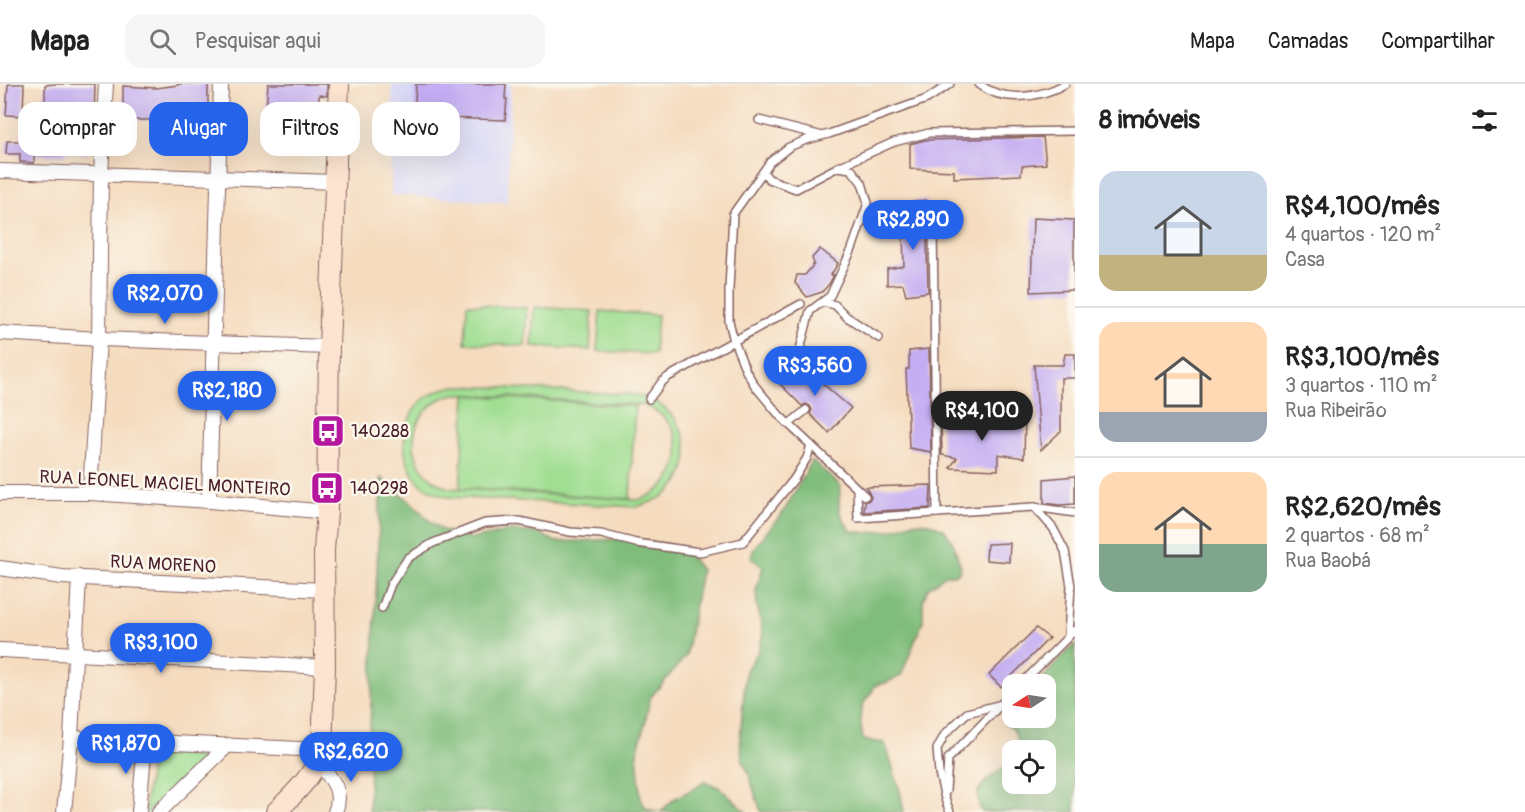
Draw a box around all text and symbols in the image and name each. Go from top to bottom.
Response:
search box [125,14,545,68]
text: Mapa [30,24,89,59]
icon: search [146,25,179,58]
text: Pesquisar aqui [194,27,321,55]
text: Mapa [1190,28,1235,55]
text: Camadas [1268,28,1348,55]
text: Compartilhar [1381,28,1495,55]
chip: Comprar [18,102,137,156]
chip: Alugar [149,102,248,156]
chip: Filtros [260,102,360,156]
chip: Novo [372,102,460,156]
text: 8 imóveis [1099,104,1200,136]
icon: filters [1468,104,1501,137]
text: R$4,100/mês [1285,190,1439,222]
icon: home [1147,195,1219,267]
pin: R$2,890 [858,200,968,251]
text: R$2,890 [877,207,949,232]
text: 4 quartos · 120 m² [1285,222,1441,247]
text: Casa [1285,247,1325,272]
pin: R$2,070 [110,274,220,325]
text: R$2,070 [127,281,203,306]
text: R$3,100/mês [1285,341,1439,373]
pin: R$3,560 [760,346,870,397]
icon: home [1147,346,1219,418]
text: R$3,560 [778,353,852,378]
pin: R$2,180 [172,371,282,422]
text: 3 quartos · 110 m² [1285,373,1437,398]
text: R$2,180 [192,378,262,403]
pin: R$4,100 [927,391,1037,442]
text: R$4,100 [945,398,1019,423]
text: Rua Ribeirão [1285,398,1387,423]
bus stop icon: 140288 [310,413,346,449]
place label: 140288 [351,420,409,443]
street label: RUA LEONEL MACIEL MONTEIRO [39,465,291,502]
bus stop icon: 140298 [309,470,345,506]
place label: 140298 [350,477,408,500]
text: R$2,620/mês [1285,491,1441,523]
icon: home [1147,496,1219,568]
text: 2 quartos · 68 m² [1285,523,1430,548]
text: Rua Baobá [1285,548,1371,573]
street label: RUA MORENO [109,550,217,579]
pin: R$3,100 [106,623,216,674]
text: R$3,100 [124,630,198,655]
north arrow [1002,674,1056,728]
map controls [1002,674,1056,794]
pin: R$1,870 [71,724,181,775]
text: R$1,870 [91,731,161,756]
pin: R$2,620 [296,732,406,783]
text: R$2,620 [313,739,389,764]
button: locate [1002,740,1056,794]

